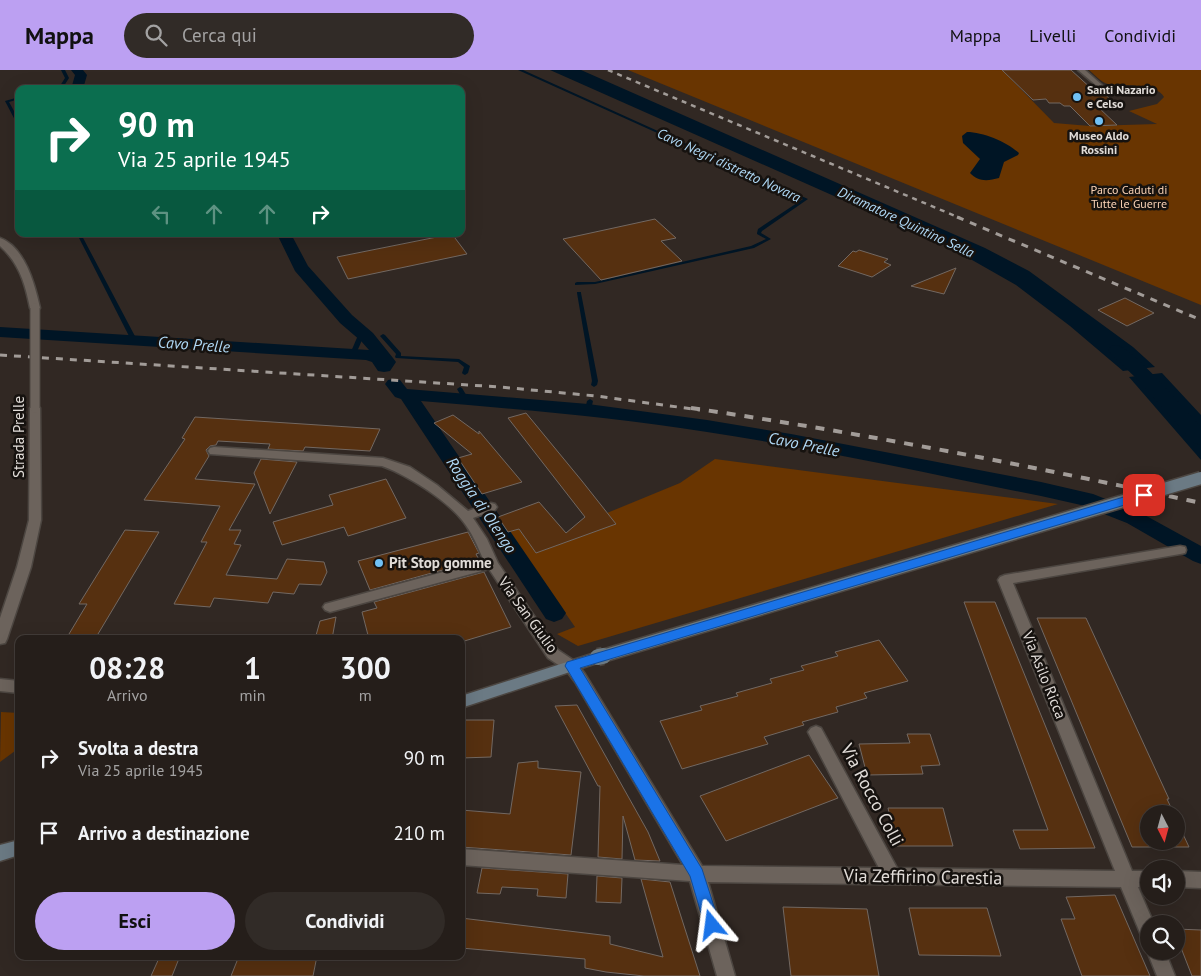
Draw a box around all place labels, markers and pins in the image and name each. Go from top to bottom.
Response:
place label: Santi Nazario e Celso [1087,82,1156,111]
marker: Santi Nazario e Celso [1071,91,1083,103]
marker: Museo Aldo Rossini [1093,115,1105,127]
place label: Museo Aldo Rossini [1069,128,1129,157]
pin [1123,474,1165,516]
place label: Pit Stop gomme [389,553,492,572]
marker: Pit Stop gomme [373,557,385,569]

